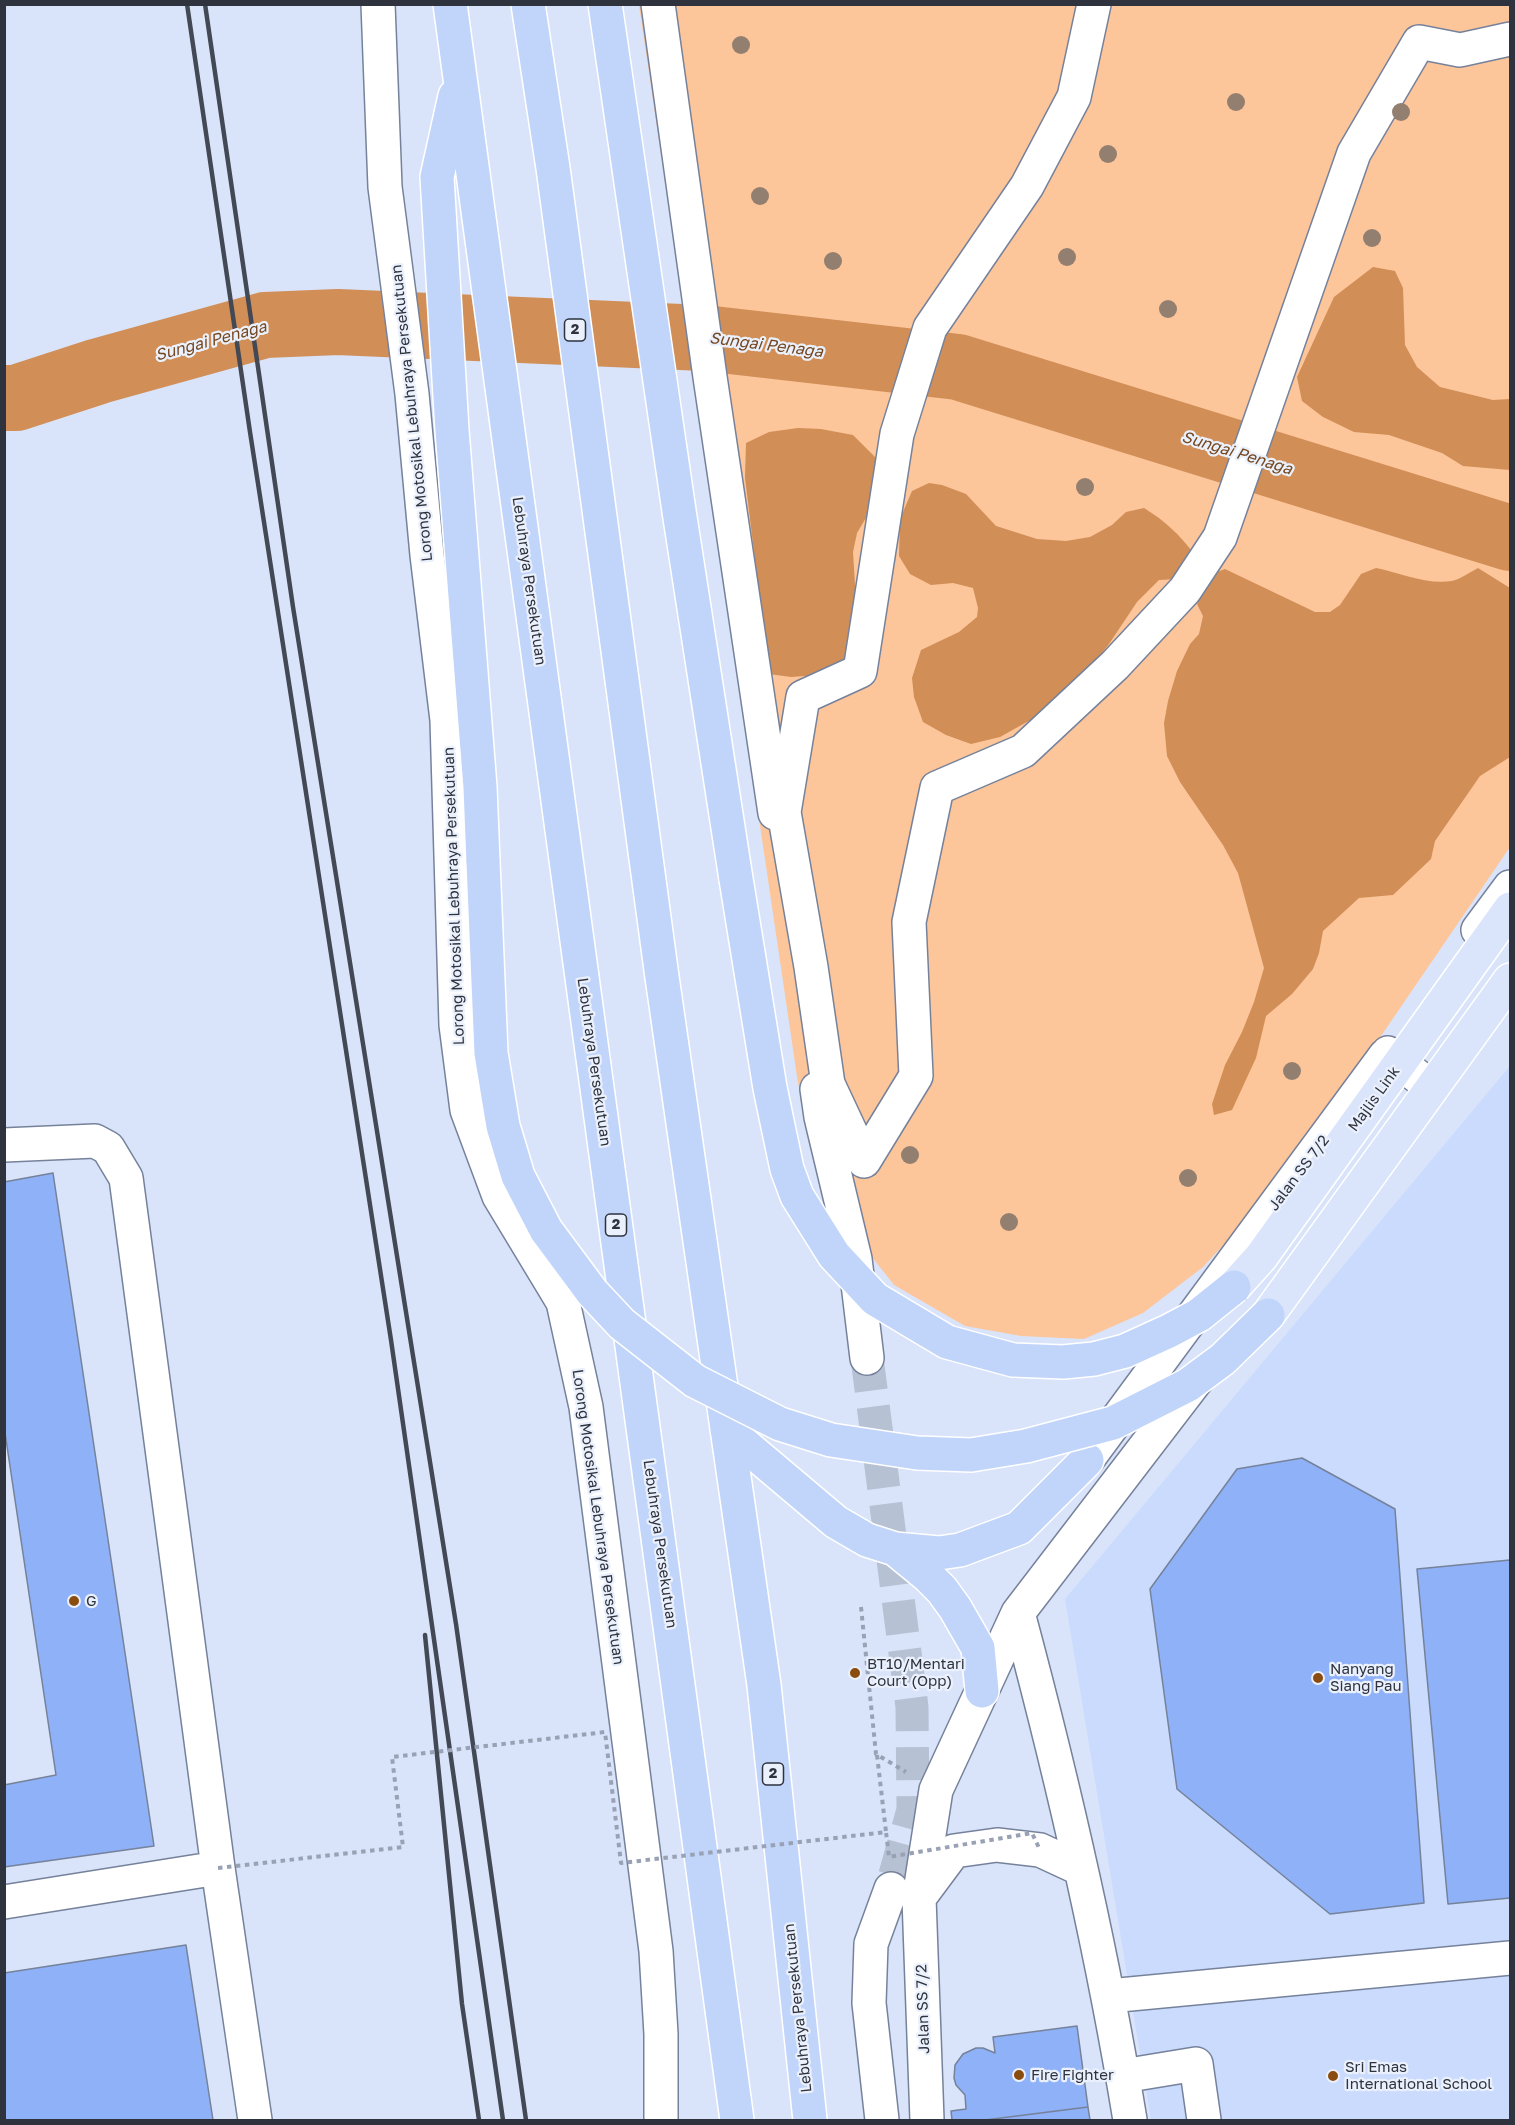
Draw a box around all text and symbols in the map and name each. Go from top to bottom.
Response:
street label: Lorong Motosikal Lebuhraya Persekutuan [387,264,437,562]
water label: Sungai Penaga [153,317,269,365]
road number: 2 [564,319,586,341]
water label: Sungai Penaga [708,329,824,361]
water label: Sungai Penaga [1180,427,1294,479]
street label: Lebuhraya Persekutuan [508,496,550,666]
street label: Lorong Motosikal Lebuhraya Persekutuan [440,747,468,1045]
street label: Lebuhraya Persekutuan [573,977,615,1147]
street label: Majlis Link [1344,1063,1404,1135]
street label: Jalan SS 7/2 [1265,1132,1333,1214]
road number: 2 [606,1214,626,1236]
street label: Lorong Motosikal Lebuhraya Persekutuan [568,1368,628,1666]
street label: Lebuhraya Persekutuan [639,1459,681,1629]
place label: G [86,1592,97,1610]
marker: G [67,1594,81,1608]
place label: BT10/Mentari Court (Opp) [867,1655,965,1690]
place label: Nanyang Siang Pau [1330,1660,1402,1695]
marker: BT10/Mentari Court (Opp) [848,1666,862,1680]
marker: Nanyang Siang Pau [1311,1671,1325,1685]
road number: 2 [762,1763,784,1785]
street label: Lebuhraya Persekutuan [780,1923,816,2093]
street label: Jalan SS 7/2 [912,1964,934,2054]
place label: Sri Emas International School [1345,2058,1492,2093]
place label: Fire Fighter [1031,2066,1114,2084]
marker: Fire Fighter [1012,2068,1026,2082]
marker: Sri Emas International School [1326,2069,1340,2083]

